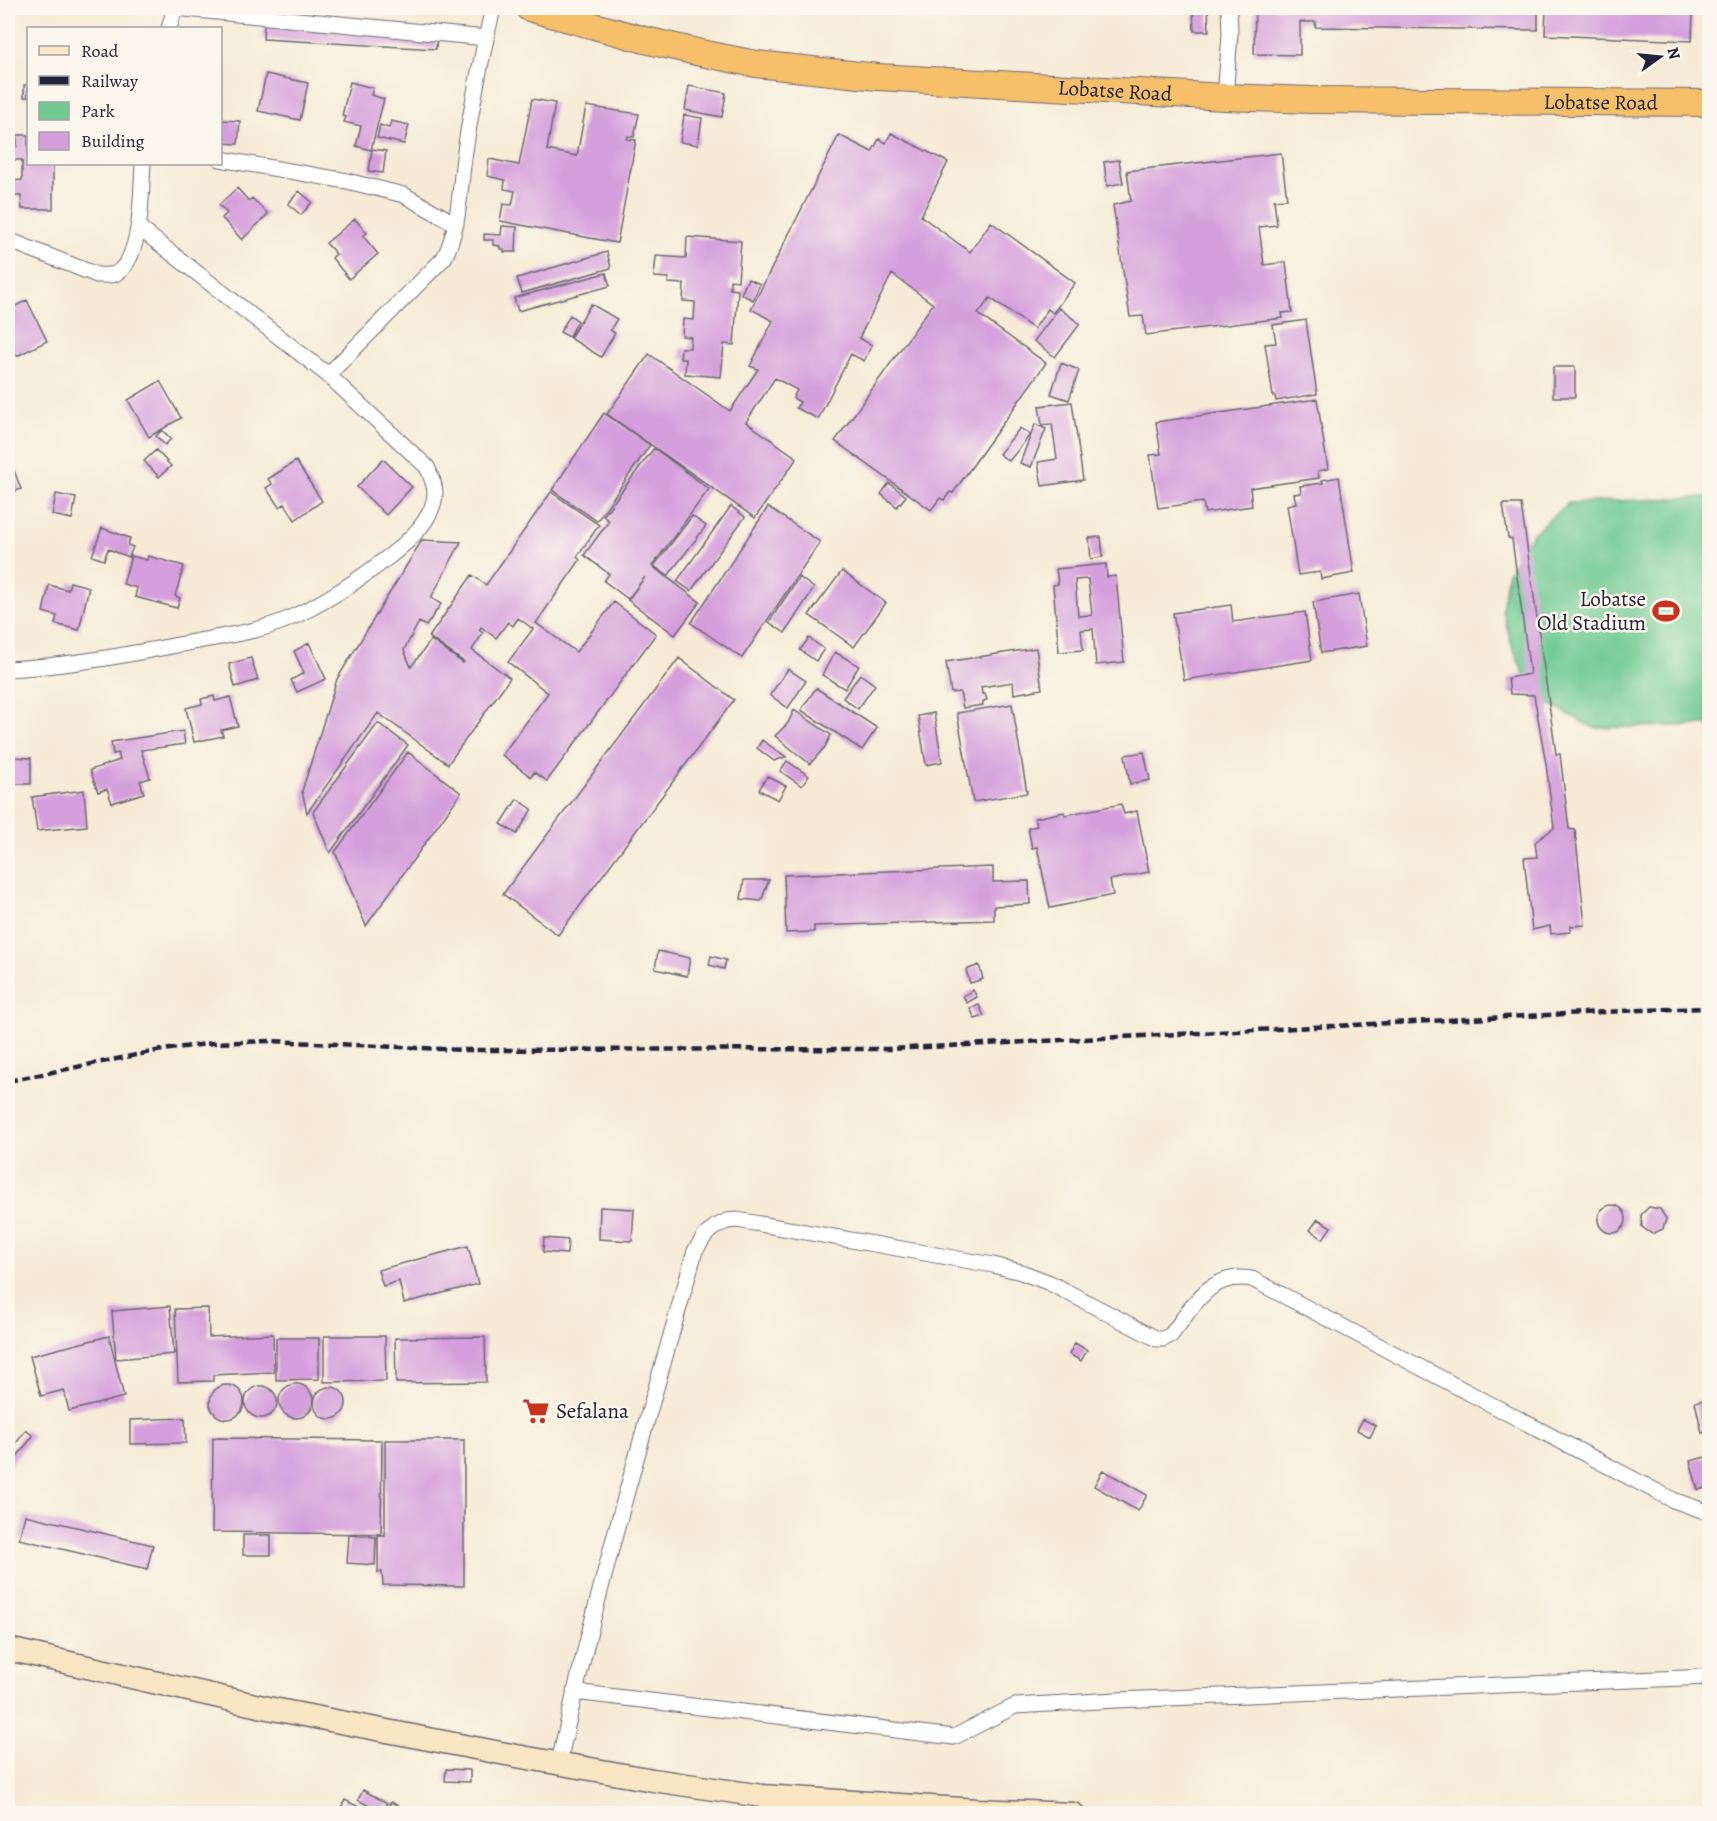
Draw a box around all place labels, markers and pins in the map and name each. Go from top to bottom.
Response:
place label: Lobatse Old Stadium [1537,585,1646,637]
sports icon: Lobatse Old Stadium [1651,596,1681,626]
supermarket icon: Sefalana [521,1396,551,1426]
place label: Sefalana [556,1397,629,1425]

